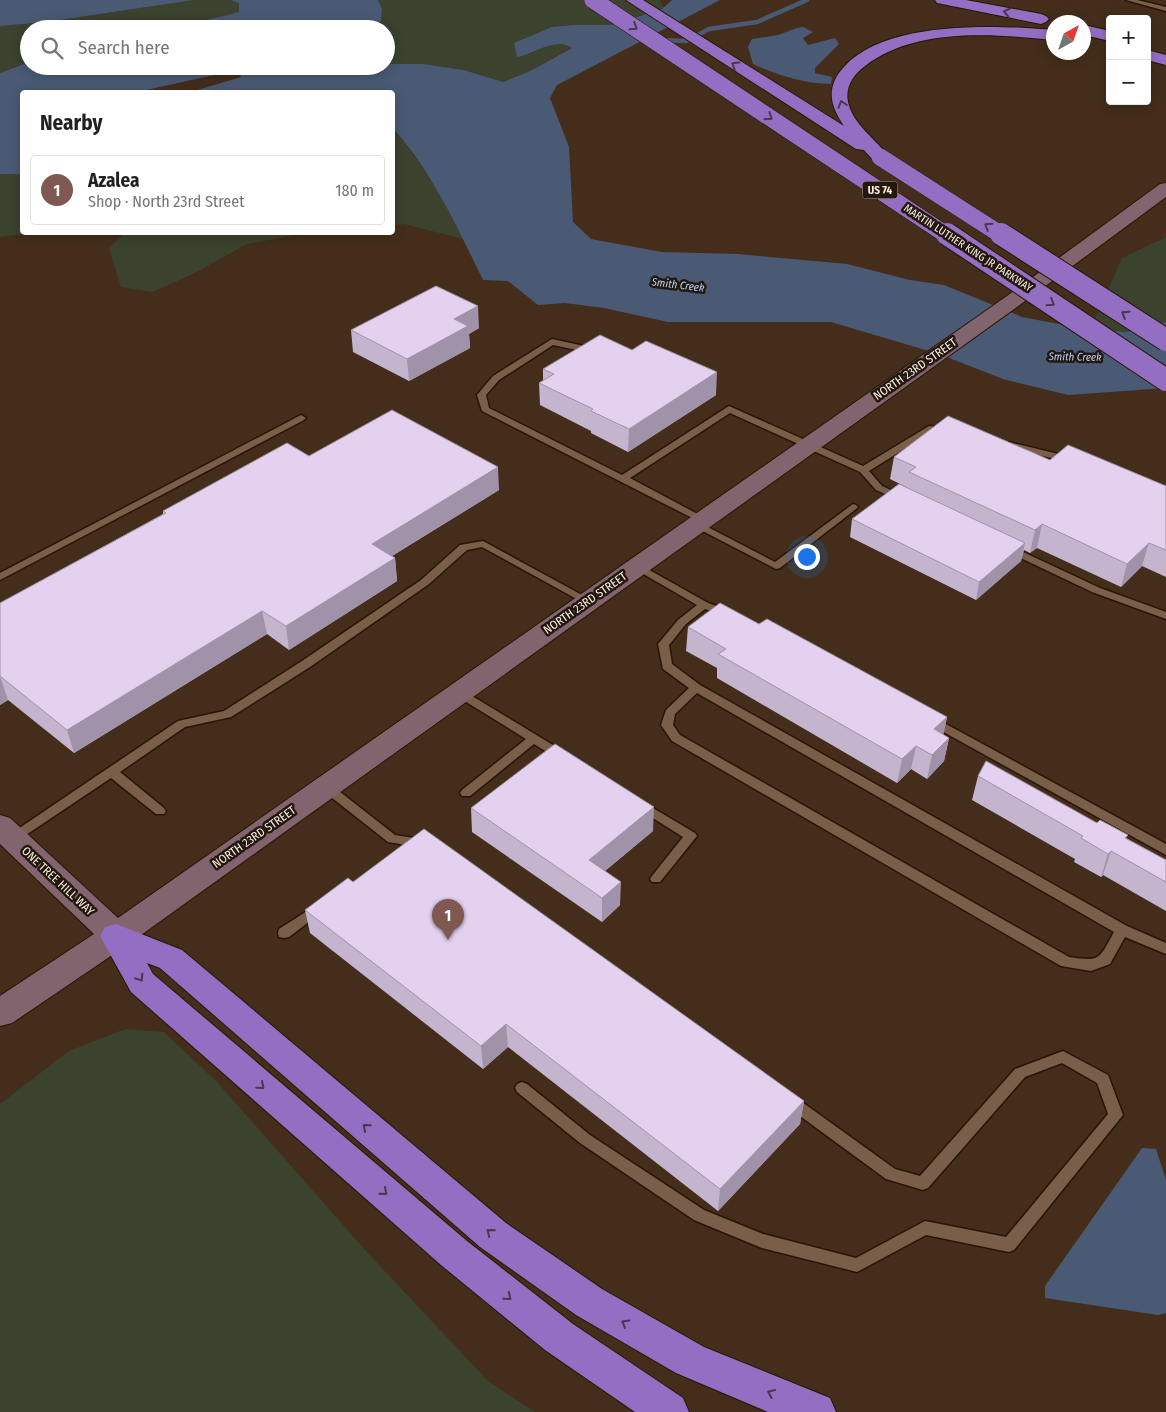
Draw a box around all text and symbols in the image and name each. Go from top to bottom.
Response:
one-way arrow [1002,7,1011,18]
north arrow [1046,15,1091,60]
map controls [1106,15,1151,105]
button: + [1106,15,1151,60]
search box [20,20,395,75]
one-way arrow [629,20,638,30]
icon: search [38,34,66,62]
text: Search here [78,36,170,59]
button: − [1106,60,1151,105]
one-way arrow [732,62,741,71]
one-way arrow [837,100,847,109]
text: Nearby [40,110,102,136]
one-way arrow [764,111,773,120]
text: Azalea [88,169,139,192]
text: 1 [54,181,60,200]
text: 180 m [335,181,374,200]
road number: US 74 [862,182,898,198]
text: Shop · North 23rd Street [88,192,244,211]
street label: MARTIN LUTHER KING JR PARKWAY [901,202,1035,295]
one-way arrow [985,223,994,232]
water label: Smith Creek [650,275,706,295]
one-way arrow [1046,296,1055,306]
one-way arrow [1121,310,1130,320]
street label: NORTH 23RD STREET [871,335,960,403]
water label: Smith Creek [1047,350,1102,364]
your location [794,544,820,570]
street label: NORTH 23RD STREET [541,569,630,637]
street label: NORTH 23RD STREET [210,803,299,871]
street label: ONE TREE HILL WAY [19,844,97,918]
pin: 1 [432,899,464,940]
one-way arrow [134,972,143,981]
one-way arrow [255,1080,264,1088]
one-way arrow [363,1123,372,1132]
one-way arrow [378,1187,387,1196]
one-way arrow [487,1230,496,1238]
one-way arrow [502,1291,511,1299]
one-way arrow [621,1319,630,1329]
one-way arrow [767,1389,776,1400]

